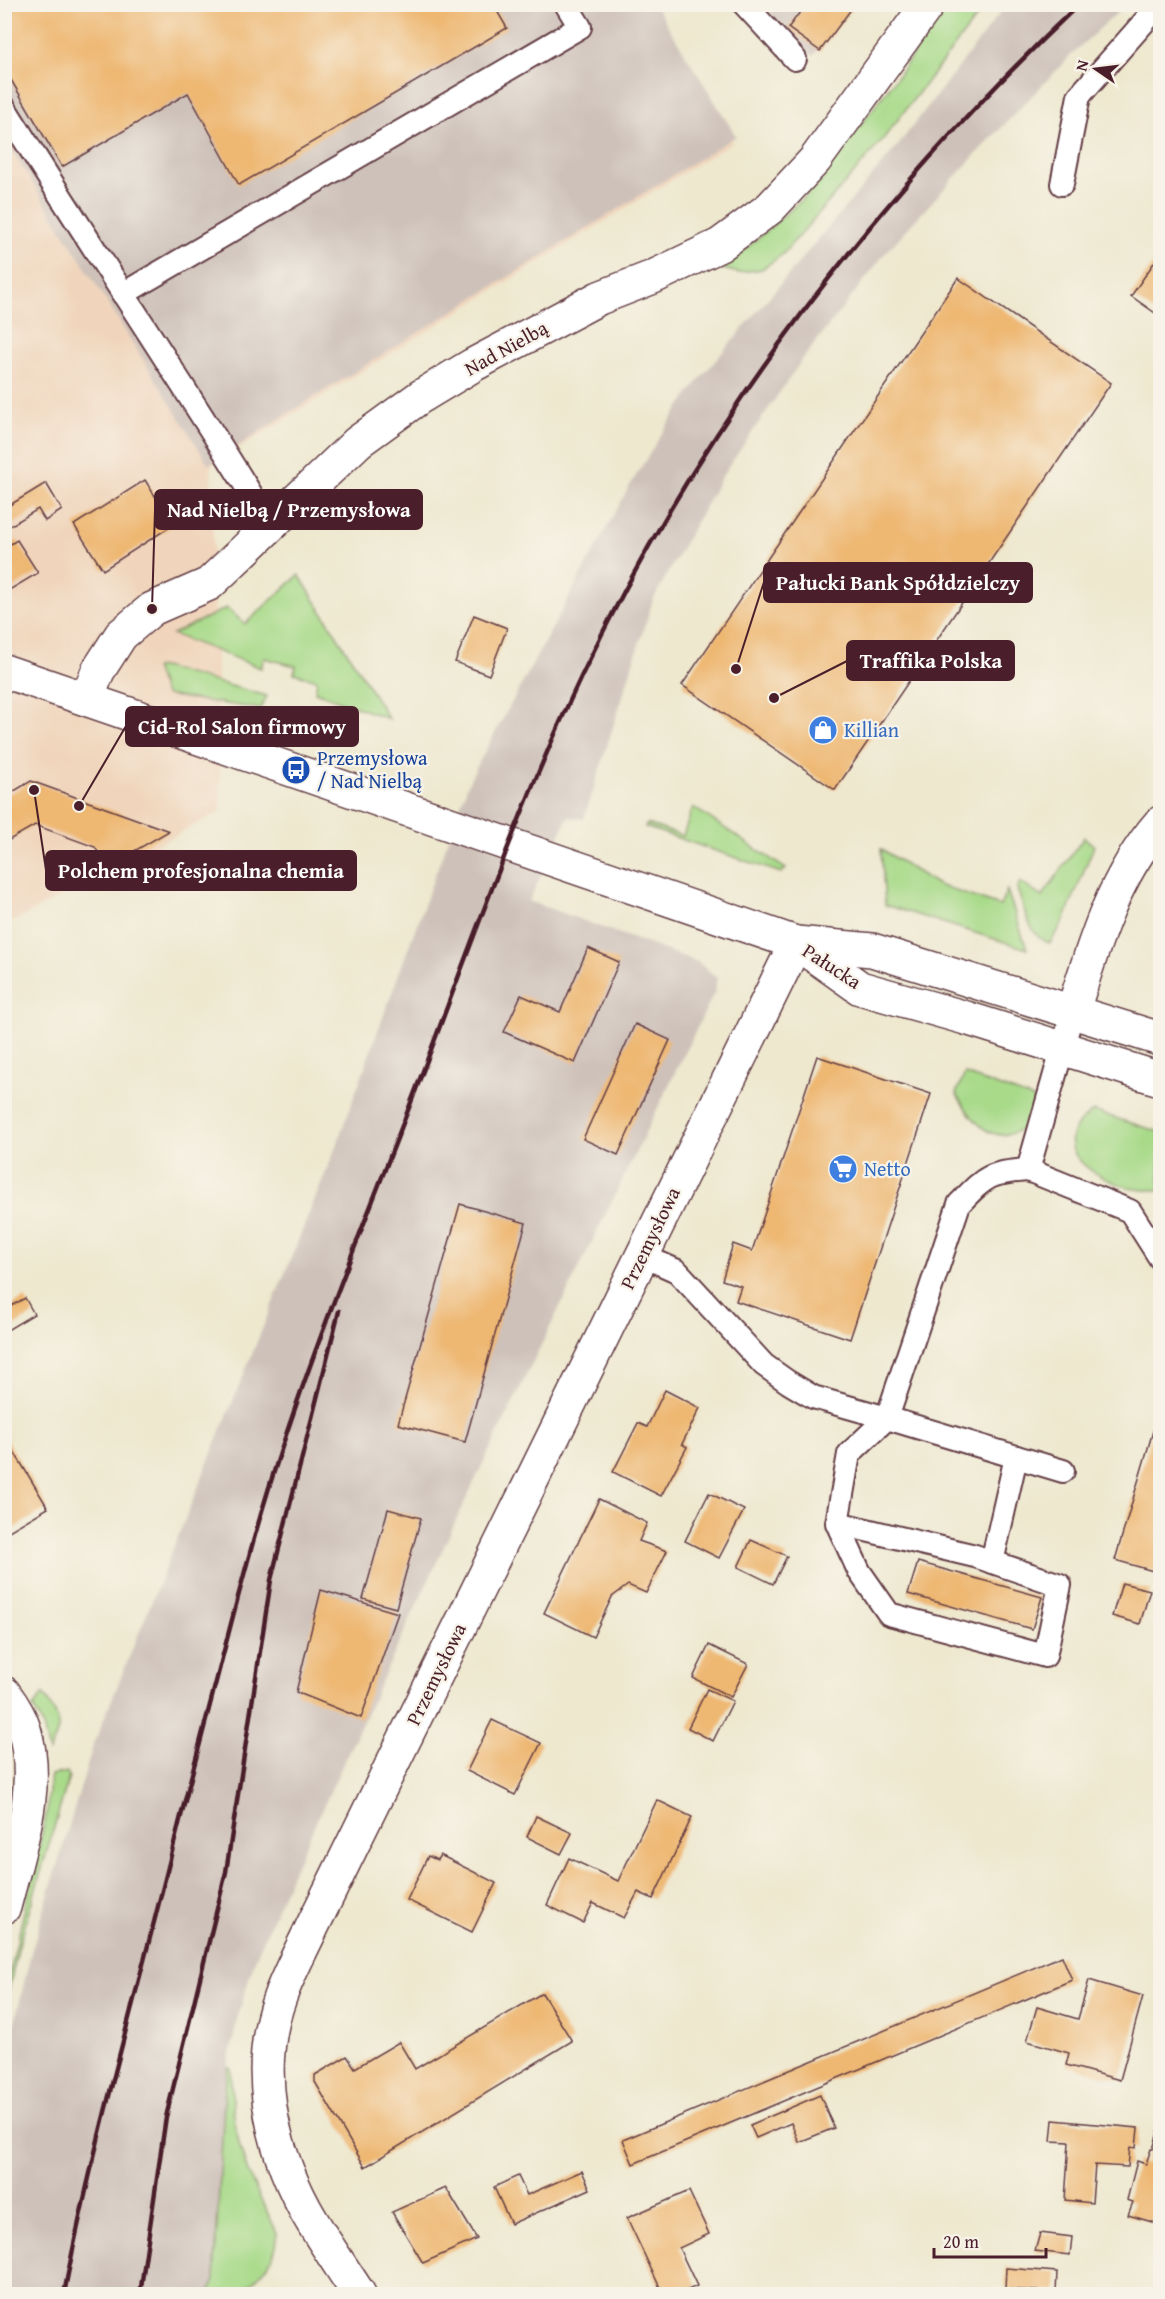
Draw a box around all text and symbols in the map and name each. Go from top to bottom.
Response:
north arrow [1066,39,1126,99]
text: N [1069,57,1094,73]
street label: Nad Nielbą [459,313,553,382]
callout: Nad Nielbą / Przemysłowa [155,490,422,529]
text: Nad Nielbą / Przemysłowa [167,494,411,525]
callout: Pałucki Bank Spółdzielczy [764,563,1032,602]
text: Pałucki Bank Spółdzielczy [776,567,1020,598]
callout: Traffika Polska [847,641,1014,680]
text: Traffika Polska [860,645,1003,676]
callout: Cid-Rol Salon firmowy [126,707,358,746]
text: Cid-Rol Salon firmowy [138,711,346,742]
shop icon: Killian [807,714,839,746]
place label: Killian [844,715,899,744]
place label: Przemysłowa / Nad Nielbą [317,743,428,795]
bus stop icon: Przemysłowa / Nad Nielbą [280,754,312,786]
callout: Polchem profesjonalna chemia [46,851,356,890]
text: Polchem profesjonalna chemia [58,855,344,886]
street label: Pałucka [797,936,868,996]
supermarket icon: Netto [827,1153,859,1185]
place label: Netto [864,1154,911,1183]
street label: Przemysłowa [612,1181,687,1294]
street label: Przemysłowa [398,1617,473,1730]
scale bar [934,2221,1046,2259]
text: 20 m [943,2228,979,2255]

